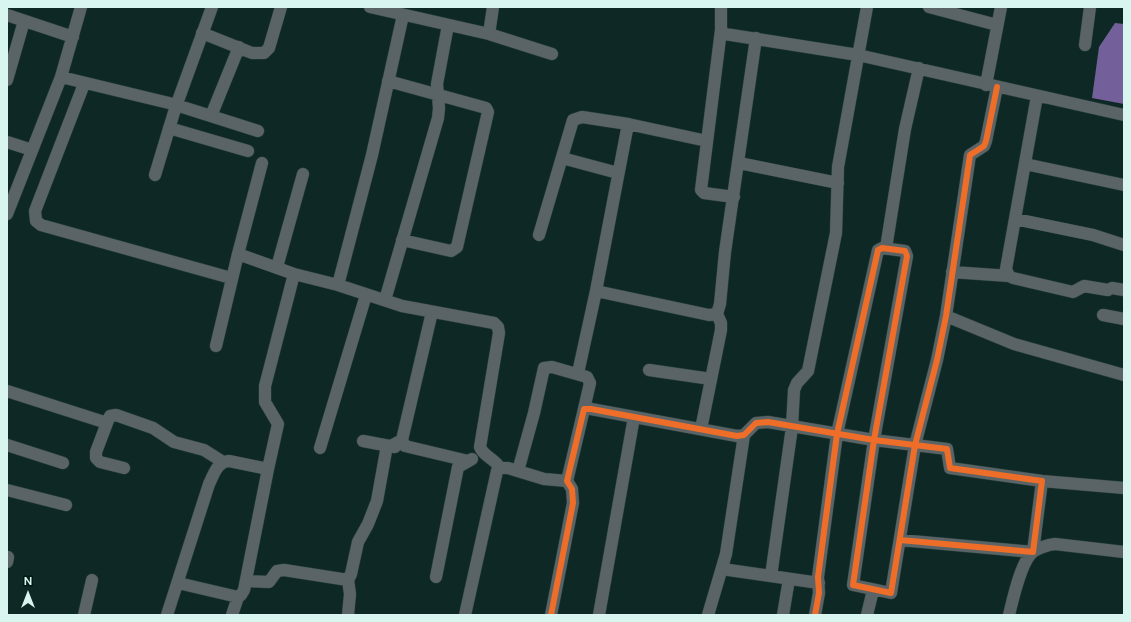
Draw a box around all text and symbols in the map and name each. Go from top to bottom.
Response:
north arrow [8,574,48,614]
text: N [24,575,32,588]

